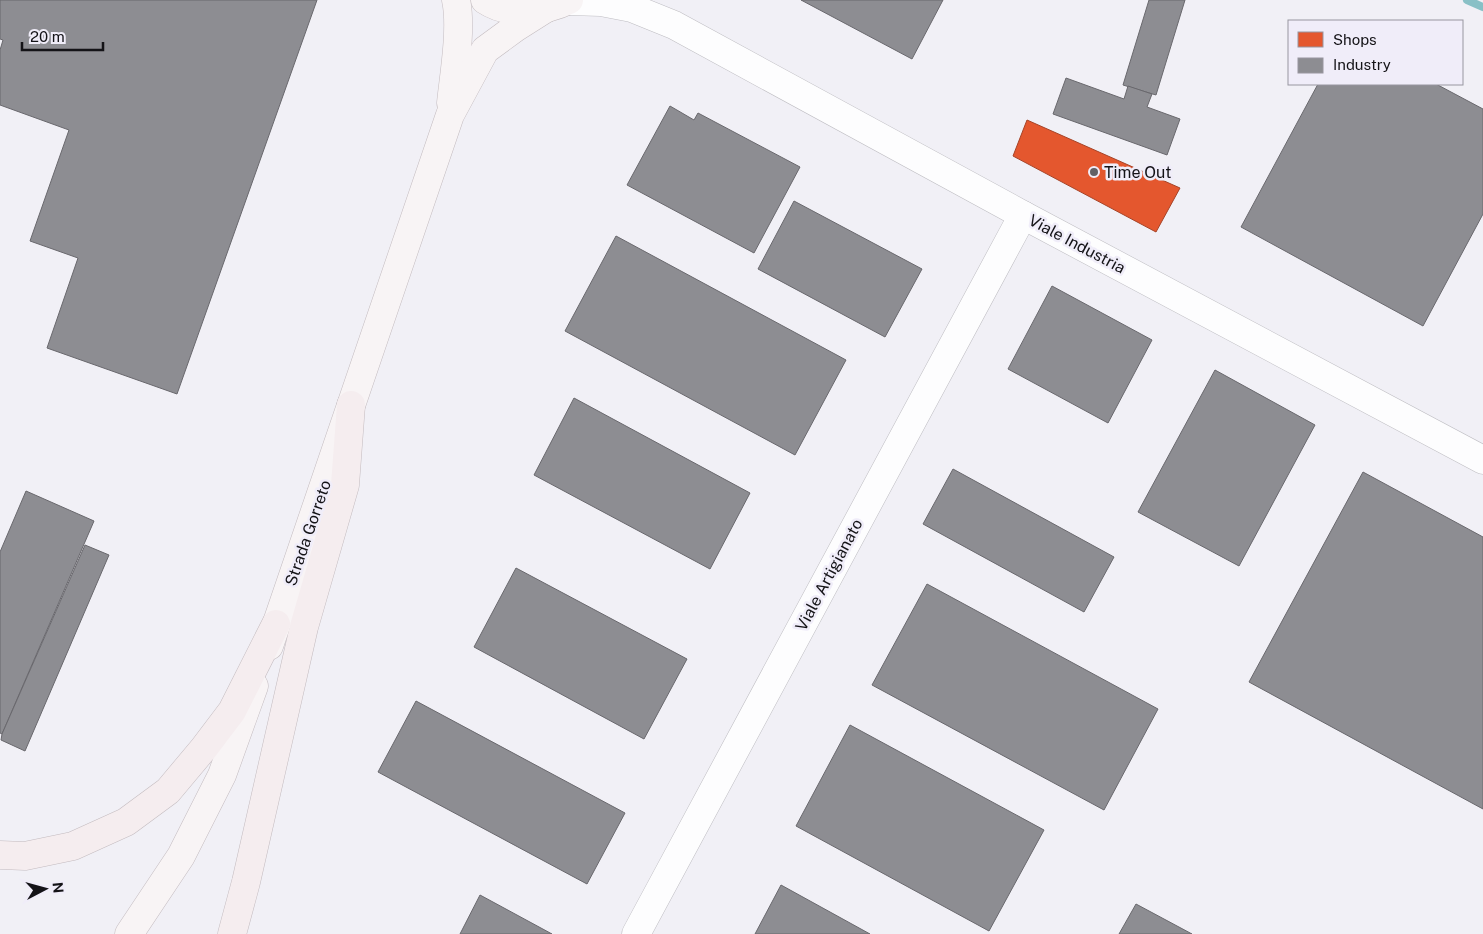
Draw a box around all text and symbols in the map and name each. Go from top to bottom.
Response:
scale bar [22,20,104,52]
legend [1288,20,1463,85]
text: 20 m [30,28,65,45]
text: Shops [1333,31,1377,48]
text: Industry [1333,56,1391,73]
place label: Time Out [1104,163,1172,182]
marker: Time Out [1088,166,1100,178]
street label: Viale Industria [1025,211,1129,277]
street label: Strada Gorreto [281,478,335,588]
street label: Viale Artigianato [792,516,866,634]
north arrow [20,864,70,914]
text: N [49,881,66,894]

